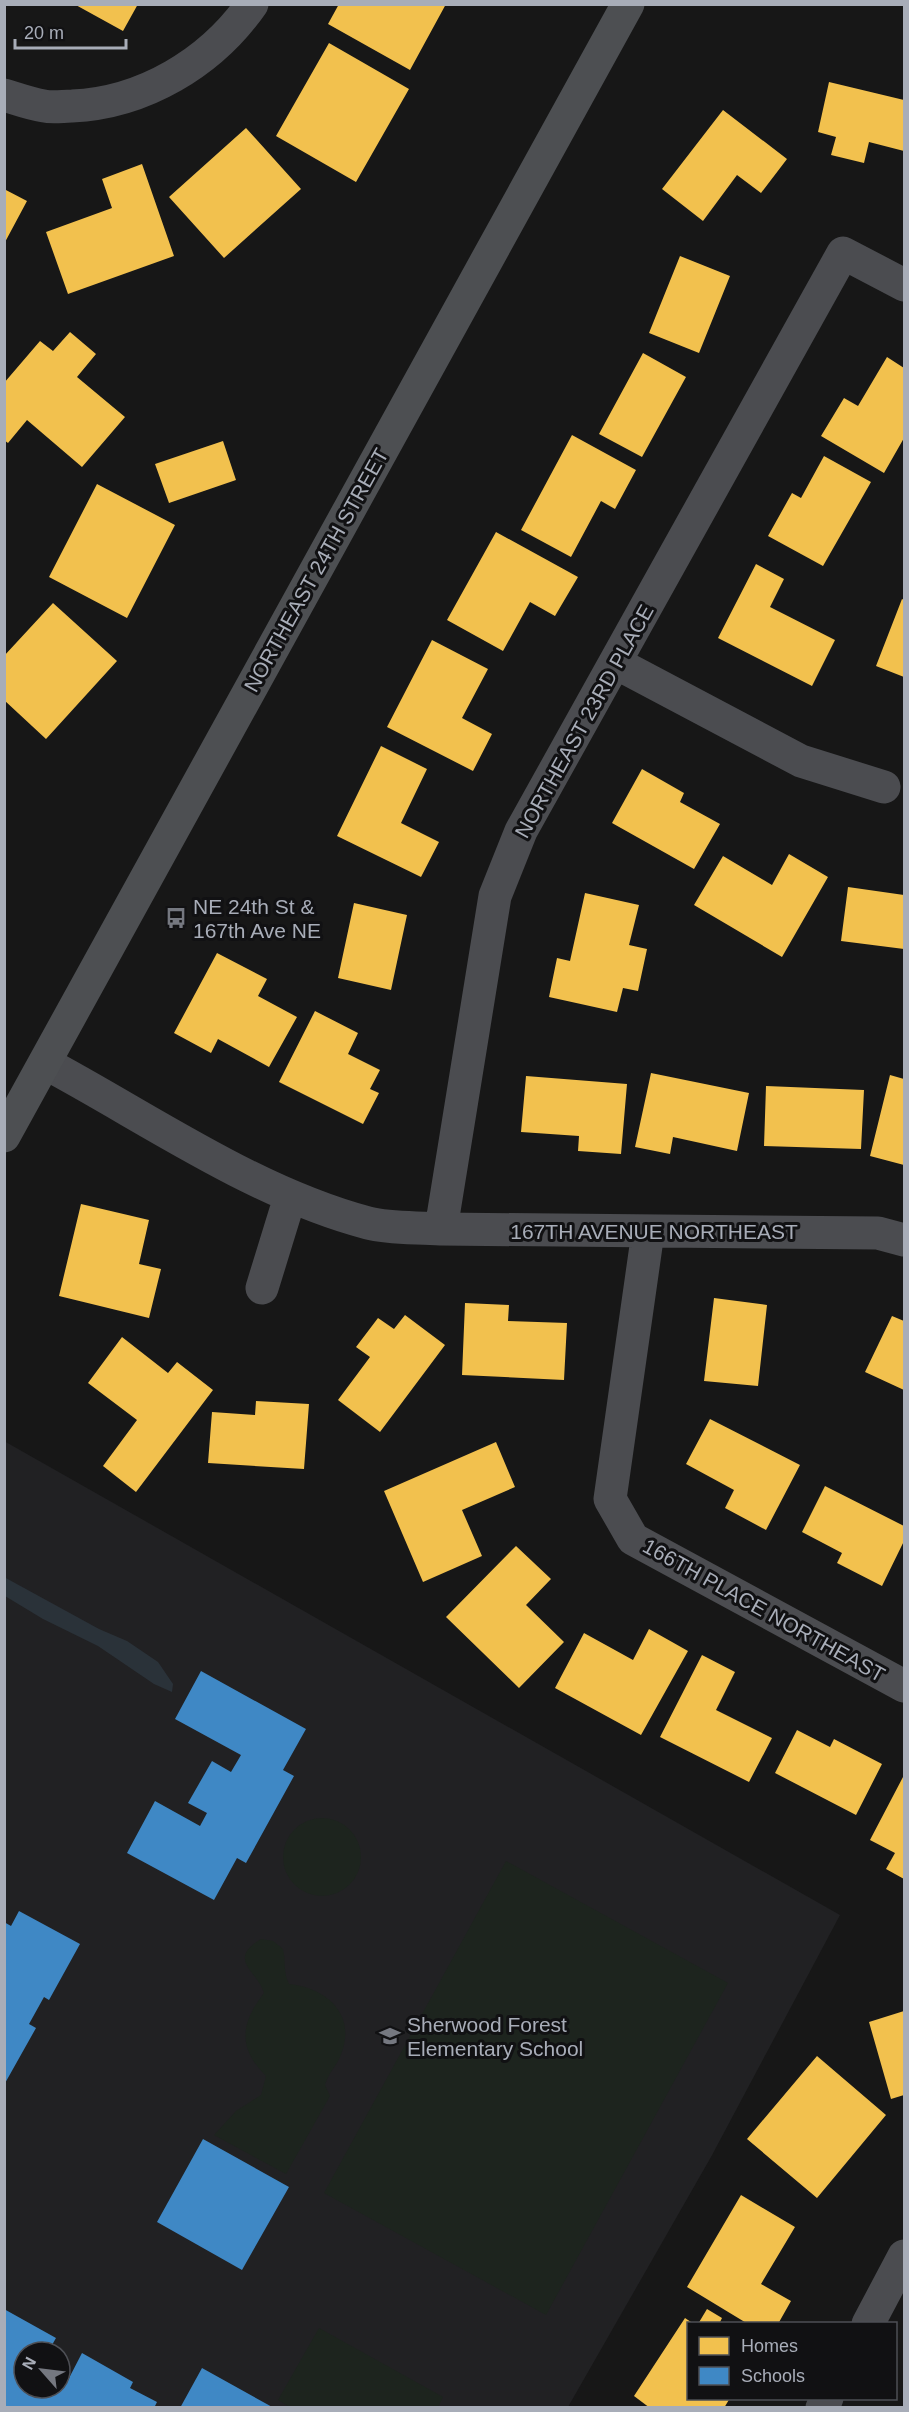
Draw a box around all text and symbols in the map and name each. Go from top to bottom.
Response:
scale bar [15,12,126,50]
text: 20 m [24,23,64,43]
street label: NORTHEAST 24TH STREET [239,444,393,696]
street label: NORTHEAST 23RD PLACE [510,600,658,842]
place label: NE 24th St & 167th Ave NE [193,895,321,942]
bus stop icon: NE 24th St & 167th Ave NE [164,906,188,930]
street label: 167TH AVENUE NORTHEAST [510,1220,798,1243]
street label: 166TH PLACE NORTHEAST [639,1534,889,1686]
place label: Sherwood Forest Elementary School [407,2013,583,2060]
school or university icon: Sherwood Forest Elementary School [378,2024,402,2048]
legend [687,2322,897,2400]
text: Homes [741,2336,798,2356]
north arrow [12,2340,72,2400]
text: N [19,2354,39,2372]
text: Schools [741,2366,805,2386]

